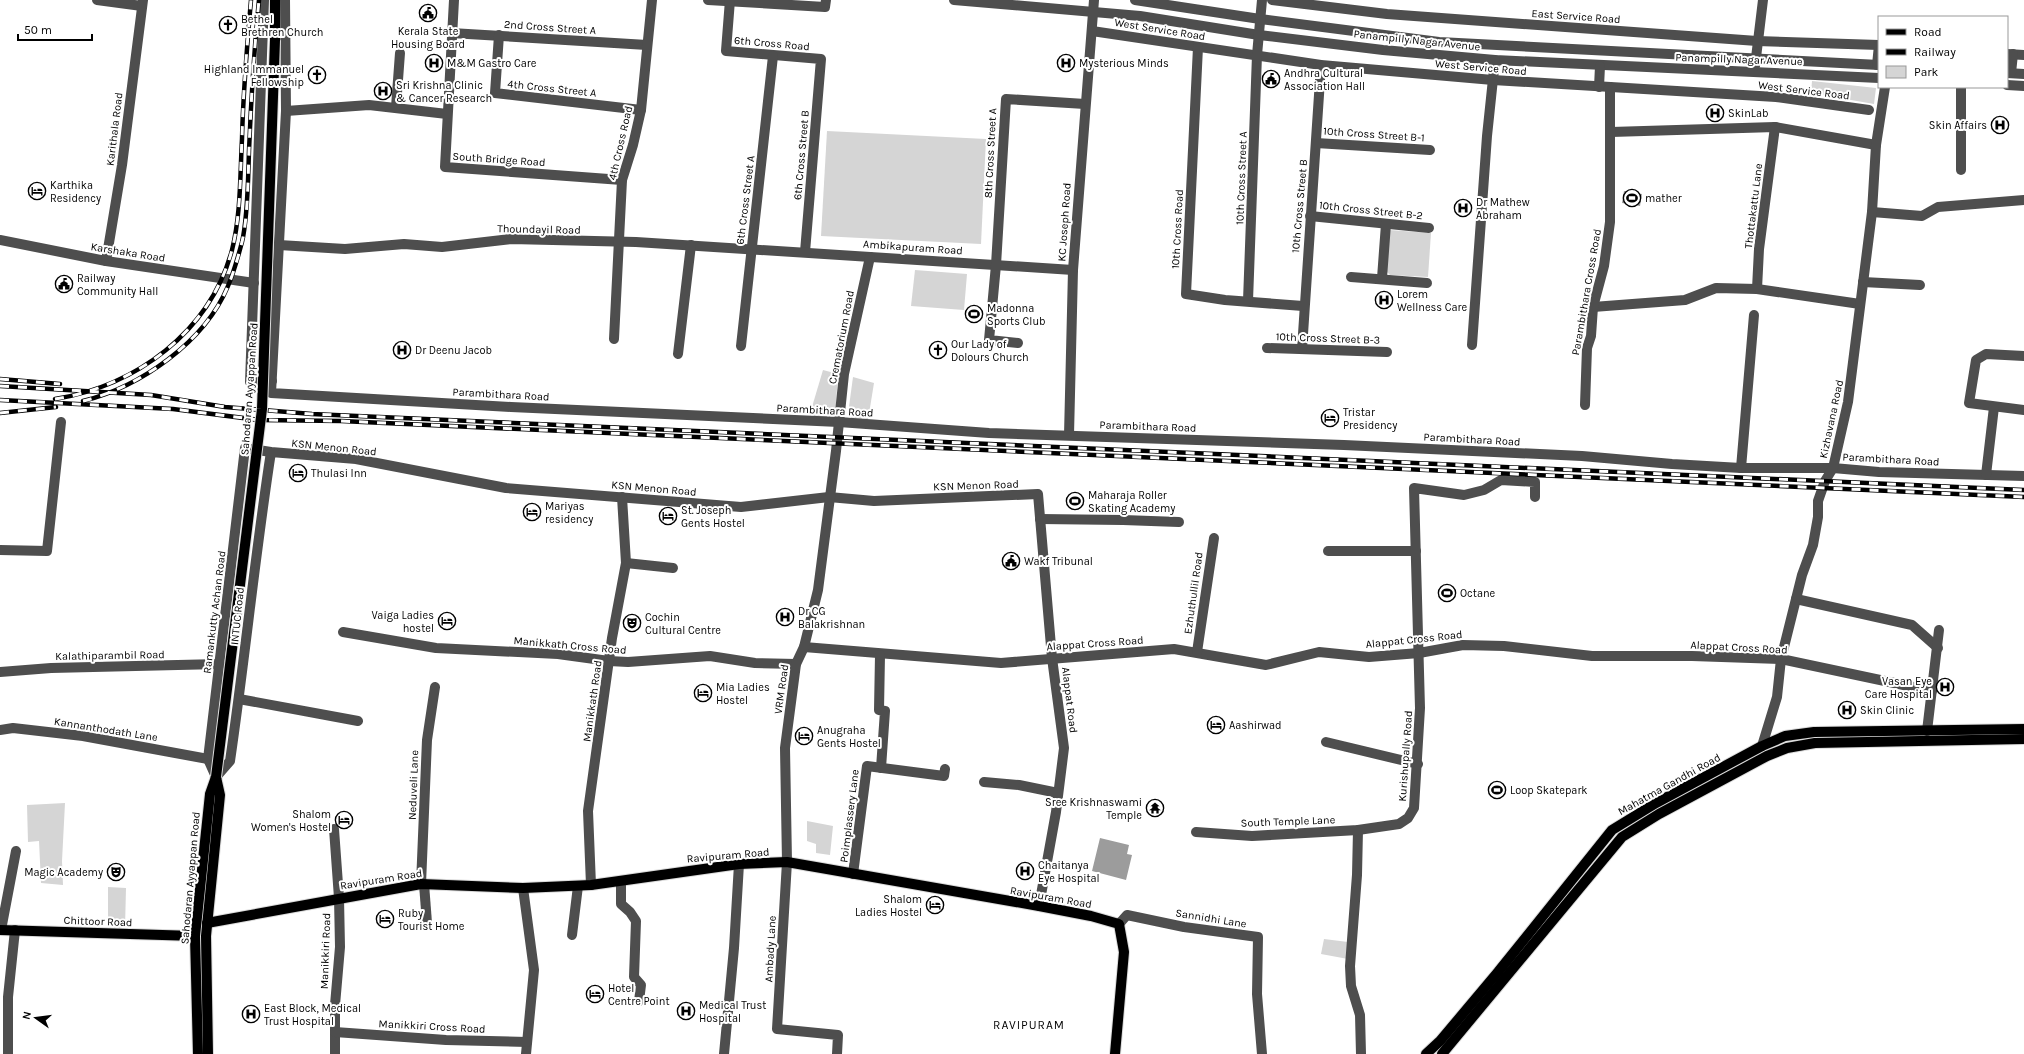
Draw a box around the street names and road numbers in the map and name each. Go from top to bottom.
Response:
street label: East Service Road [1531,7,1621,26]
street label: West Service Road [1113,16,1206,43]
street label: 2nd Cross Street A [504,18,597,37]
street label: Panampilly Nagar Avenue [1353,27,1481,54]
street label: 6th Cross Road [734,34,810,53]
street label: Panampilly Nagar Avenue [1675,51,1803,68]
street label: West Service Road [1435,57,1527,78]
street label: 4th Cross Street A [507,77,598,100]
street label: West Service Road [1757,78,1850,103]
street label: Karithala Road [104,92,125,167]
street label: 4th Cross Road [606,105,635,181]
street label: 8th Cross Street A [982,107,999,198]
street label: 6th Cross Street B [791,109,812,201]
street label: 10th Cross Street B-1 [1323,124,1425,145]
street label: 10th Cross Street A [1233,130,1250,225]
street label: South Bridge Road [452,150,546,169]
street label: 6th Cross Street A [734,154,757,245]
street label: 10th Cross Street B [1289,158,1310,253]
street label: Thottakattu Lane [1742,162,1765,249]
street label: KC Joseph Road [1055,182,1074,262]
street label: 10th Cross Road [1169,189,1186,269]
street label: 10th Cross Street B-2 [1318,199,1423,222]
street label: Thoundayil Road [497,222,581,237]
street label: Parambithara Cross Road [1569,228,1604,356]
street label: Ambikapuram Road [863,238,963,257]
street label: Karshaka Road [90,240,166,265]
street label: Crematorium Road [826,289,857,385]
street label: Sahodaran Ayyappan Road [238,322,261,456]
street label: 10th Cross Street B-3 [1276,330,1380,347]
street label: Kizhavana Road [1817,379,1846,460]
street label: Parambithara Road [452,385,550,404]
street label: Parambithara Road [776,401,874,420]
street label: Parambithara Road [1099,418,1197,435]
street label: Parambithara Road [1423,430,1521,449]
street label: KSN Menon Road [291,437,377,458]
street label: Parambithara Road [1842,450,1940,469]
street label: KSN Menon Road [611,478,697,499]
street label: KSN Menon Road [933,478,1019,493]
street label: Ramankutty Achan Road [200,550,228,674]
street label: Ezhuthullil Road [1181,551,1206,635]
street label: INTUC Road [228,587,247,646]
street label: Alappat Cross Road [1365,628,1463,651]
street label: Manikkath Cross Road [513,634,627,657]
street label: Alappat Cross Road [1046,634,1144,653]
street label: Alappat Cross Road [1690,638,1788,657]
street label: Kalathiparambil Road [55,648,165,663]
street label: Manikkath Road [580,659,605,743]
street label: VRM Road [772,663,791,715]
street label: Alappat Road [1059,666,1080,734]
street label: Kurishupally Road [1396,710,1415,802]
street label: Kannanthodath Lane [53,715,159,744]
street label: Neduveli Lane [406,749,421,820]
street label: Mahatma Gandhi Road [1616,751,1723,818]
street label: Poimplassery Lane [837,768,862,863]
street label: Sahodaran Ayyappan Road [178,811,203,945]
street label: South Temple Lane [1241,813,1336,830]
street label: Ravipuram Road [686,845,770,866]
street label: Ravipuram Road [339,867,423,892]
street label: Ravipuram Road [1009,884,1093,911]
street label: Sannidhi Lane [1174,906,1248,931]
street label: Manikkiri Road [318,913,333,989]
street label: Chittoor Road [63,914,133,929]
street label: Ambady Lane [762,915,779,983]
street label: Manikkiri Cross Road [378,1017,486,1036]

